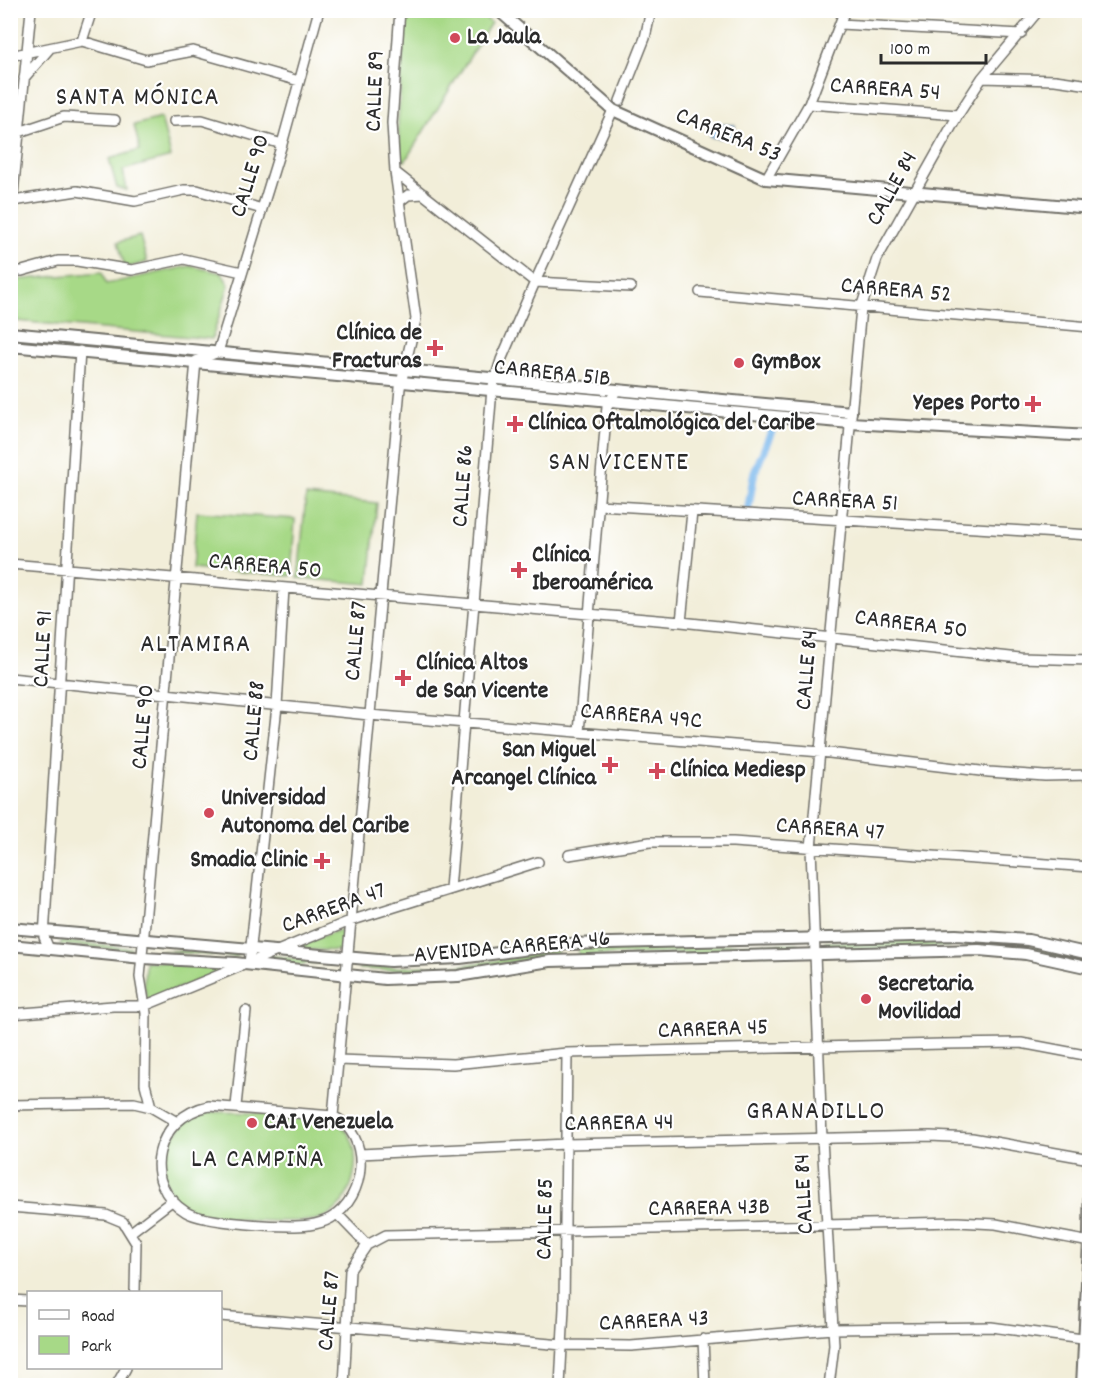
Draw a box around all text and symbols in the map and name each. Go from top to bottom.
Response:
place label: La Jaula [467,21,542,55]
scale bar [881,27,986,65]
marker: La Jaula [448,31,462,45]
text: 100 m [890,38,930,63]
street label: CALLE 89 [358,50,394,132]
street label: CARRERA 54 [829,69,941,111]
district label: SANTA MÓNICA [56,80,220,117]
street label: CARRERA 53 [670,99,786,173]
street label: CALLE 90 [222,130,280,222]
street label: CALLE 84 [859,146,927,232]
street label: CARRERA 52 [839,269,953,313]
place label: Clínica de Fracturas [332,317,422,379]
marker: Clínica de Fracturas [426,339,444,357]
place label: GymBox [751,346,820,380]
street label: CARRERA 51B [492,351,612,397]
marker: GymBox [732,356,746,370]
place label: Yepes Porto [912,387,1020,421]
marker: Yepes Porto [1024,395,1042,413]
place label: Clínica Oftalmológica del Caribe [528,407,816,441]
marker: Clínica Oftalmológica del Caribe [506,415,524,433]
street label: CALLE 86 [444,444,484,528]
district label: SAN VICENTE [548,445,690,482]
street label: CARRERA 51 [791,482,899,522]
place label: Clínica Iberoamérica [532,539,653,601]
street label: CARRERA 50 [207,545,323,589]
marker: Clínica Iberoamérica [510,561,528,579]
street label: CALLE 87 [337,600,377,682]
street label: CARRERA 50 [852,601,970,649]
street label: CALLE 91 [25,610,63,688]
district label: ALTAMIRA [140,627,252,664]
street label: CALLE 84 [788,628,828,712]
place label: Clínica Altos de San Vicente [416,647,549,709]
marker: Clínica Altos de San Vicente [394,669,412,687]
street label: CALLE 88 [235,680,275,762]
street label: CALLE 90 [123,683,165,771]
street label: CARRERA 49C [579,695,704,739]
place label: San Miguel Arcangel Clínica [451,734,597,796]
place label: Clínica Mediesp [670,754,806,788]
marker: San Miguel Arcangel Clínica [601,756,619,774]
marker: Clínica Mediesp [648,762,666,780]
place label: Universidad Autonoma del Caribe [221,782,410,844]
marker: Universidad Autonoma del Caribe [202,806,216,820]
street label: CARRERA 47 [775,809,885,851]
place label: Smadia Clinic [190,844,308,878]
marker: Smadia Clinic [313,852,331,870]
street label: CARRERA 47 [277,874,391,944]
street label: AVENIDA CARRERA 46 [412,922,612,974]
place label: Secretaria Movilidad [878,968,974,1030]
marker: Secretaria Movilidad [859,992,873,1006]
street label: CARRERA 45 [657,1011,769,1049]
district label: GRANADILLO [746,1094,886,1131]
place label: CAI Venezuela [264,1106,393,1140]
street label: CARRERA 44 [564,1106,674,1142]
marker: CAI Venezuela [245,1116,259,1130]
district label: LA CAMPIÑA [191,1142,325,1179]
street label: CALLE 84 [786,1153,824,1235]
street label: CALLE 85 [528,1178,564,1260]
street label: CARRERA 43B [648,1191,770,1227]
street label: CALLE 87 [310,1270,350,1352]
legend [27,1291,222,1369]
street label: CARRERA 43 [598,1302,710,1342]
text: Road [81,1305,115,1330]
text: Park [81,1335,112,1360]

